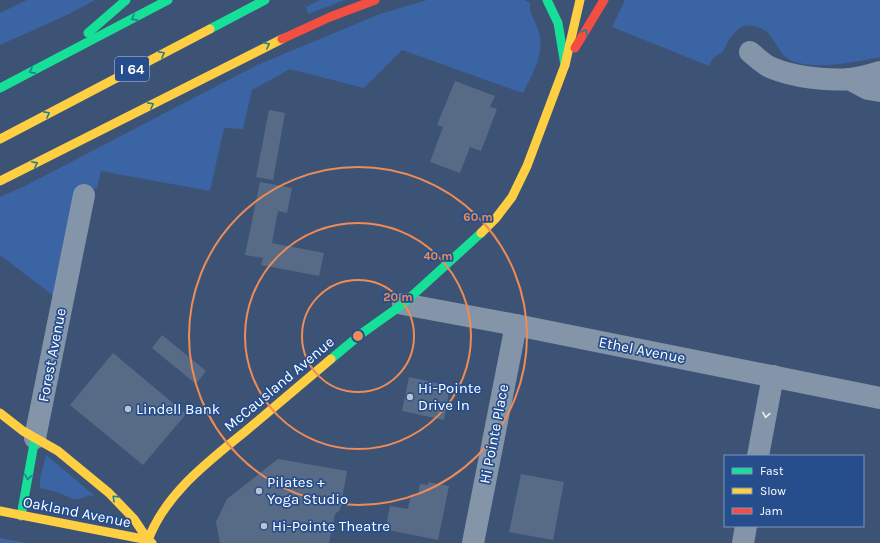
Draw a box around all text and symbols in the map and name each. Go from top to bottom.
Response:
one-way arrow [130,13,138,21]
one-way arrow [580,29,587,36]
one-way arrow [262,42,270,50]
one-way arrow [158,51,165,58]
road number: I 64 [115,57,149,81]
one-way arrow [29,66,37,74]
one-way arrow [147,102,154,109]
one-way arrow [43,111,50,119]
one-way arrow [31,161,39,169]
text: 60 m [463,210,493,224]
text: 40 m [423,249,453,263]
text: 20 m [383,290,413,304]
street label: Forest Avenue [34,307,70,403]
centre of rings [351,329,365,343]
street label: McCausland Avenue [220,333,338,435]
street label: Ethel Avenue [597,333,687,367]
place label: Hi-Pointe Drive In [418,379,481,414]
street label: Hi Pointe Place [476,383,512,485]
marker: Hi-Pointe Drive In [405,392,415,402]
place label: Lindell Bank [136,400,220,418]
marker: Lindell Bank [123,404,133,414]
one-way arrow [762,411,771,418]
legend [724,455,864,527]
text: Fast [760,464,784,478]
place label: Pilates + Yoga Studio [267,473,348,508]
one-way arrow [25,474,33,480]
text: Slow [760,484,786,498]
marker: Pilates + Yoga Studio [254,486,264,496]
street label: Oakland Avenue [21,493,133,531]
one-way arrow [112,496,120,503]
text: Jam [760,504,783,518]
place label: Hi-Pointe Theatre [272,517,390,535]
marker: Hi-Pointe Theatre [259,521,269,531]

